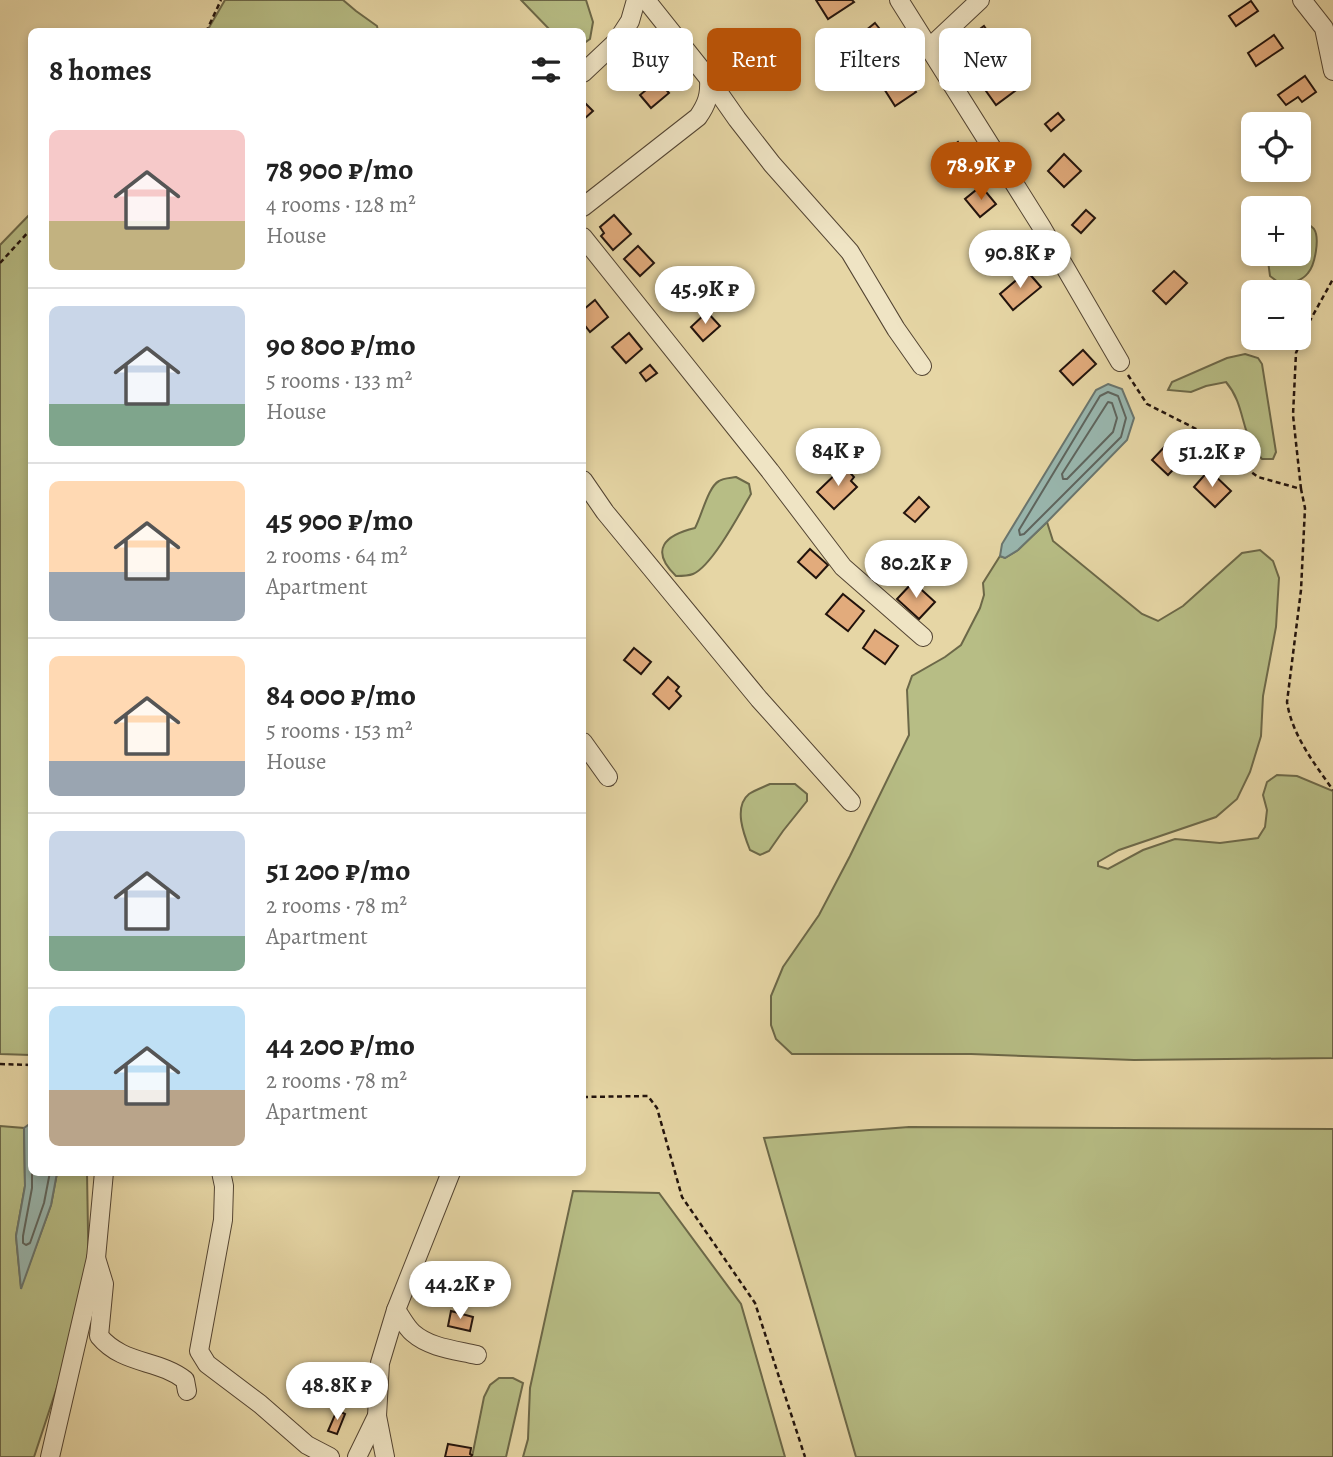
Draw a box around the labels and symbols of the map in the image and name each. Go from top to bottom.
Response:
pin: 78.9K ₽ [916,142,1046,202]
pin: 90.8K ₽ [955,230,1085,290]
pin: 45.9K ₽ [640,266,770,326]
pin: 84K ₽ [789,428,887,488]
pin: 51.2K ₽ [1147,430,1277,489]
pin: 80.2K ₽ [851,540,981,600]
pin: 44.2K ₽ [395,1262,525,1321]
pin: 48.8K ₽ [272,1362,402,1422]

